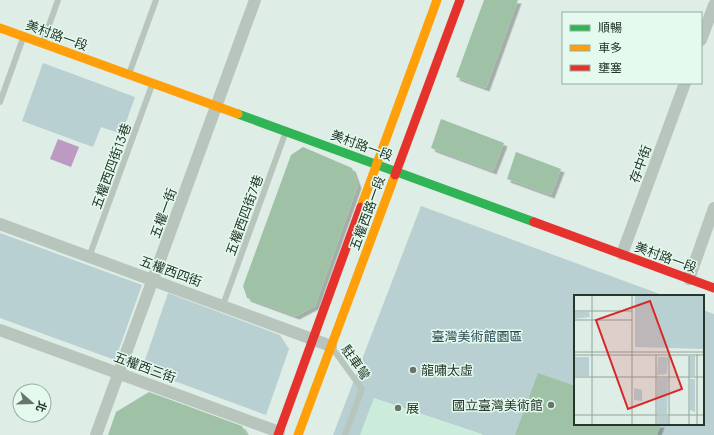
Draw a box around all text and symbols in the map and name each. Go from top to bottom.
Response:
legend [562,12,702,84]
street label: 美村路一段 [23,15,91,55]
text: 順暢 [598,19,622,36]
text: 車多 [598,39,622,56]
text: 壅塞 [598,59,622,76]
street label: 五權西四街13巷 [87,121,135,211]
street label: 美村路一段 [328,125,396,165]
street label: 存中街 [625,143,655,185]
street label: 五權西四街7巷 [221,172,267,258]
street label: 五權西路一段 [345,173,389,253]
street label: 五權一街 [146,185,180,241]
street label: 美村路一段 [632,237,700,277]
street label: 五權西四街 [137,251,205,291]
inset map [574,295,704,425]
park label: 臺灣美術館園區 [431,327,523,345]
street label: 駐車彎 [337,341,375,383]
street label: 五權西三街 [111,347,179,387]
place label: 龍嘯太虛 [421,361,473,379]
marker: 龍嘯太虛 [408,365,418,375]
north arrow [12,383,52,423]
place label: 國立臺灣美術館 [452,396,543,414]
text: 北 [33,399,51,414]
place label: 展 [406,399,419,417]
marker: 國立臺灣美術館 [546,400,556,410]
marker: 展 [393,403,403,413]

